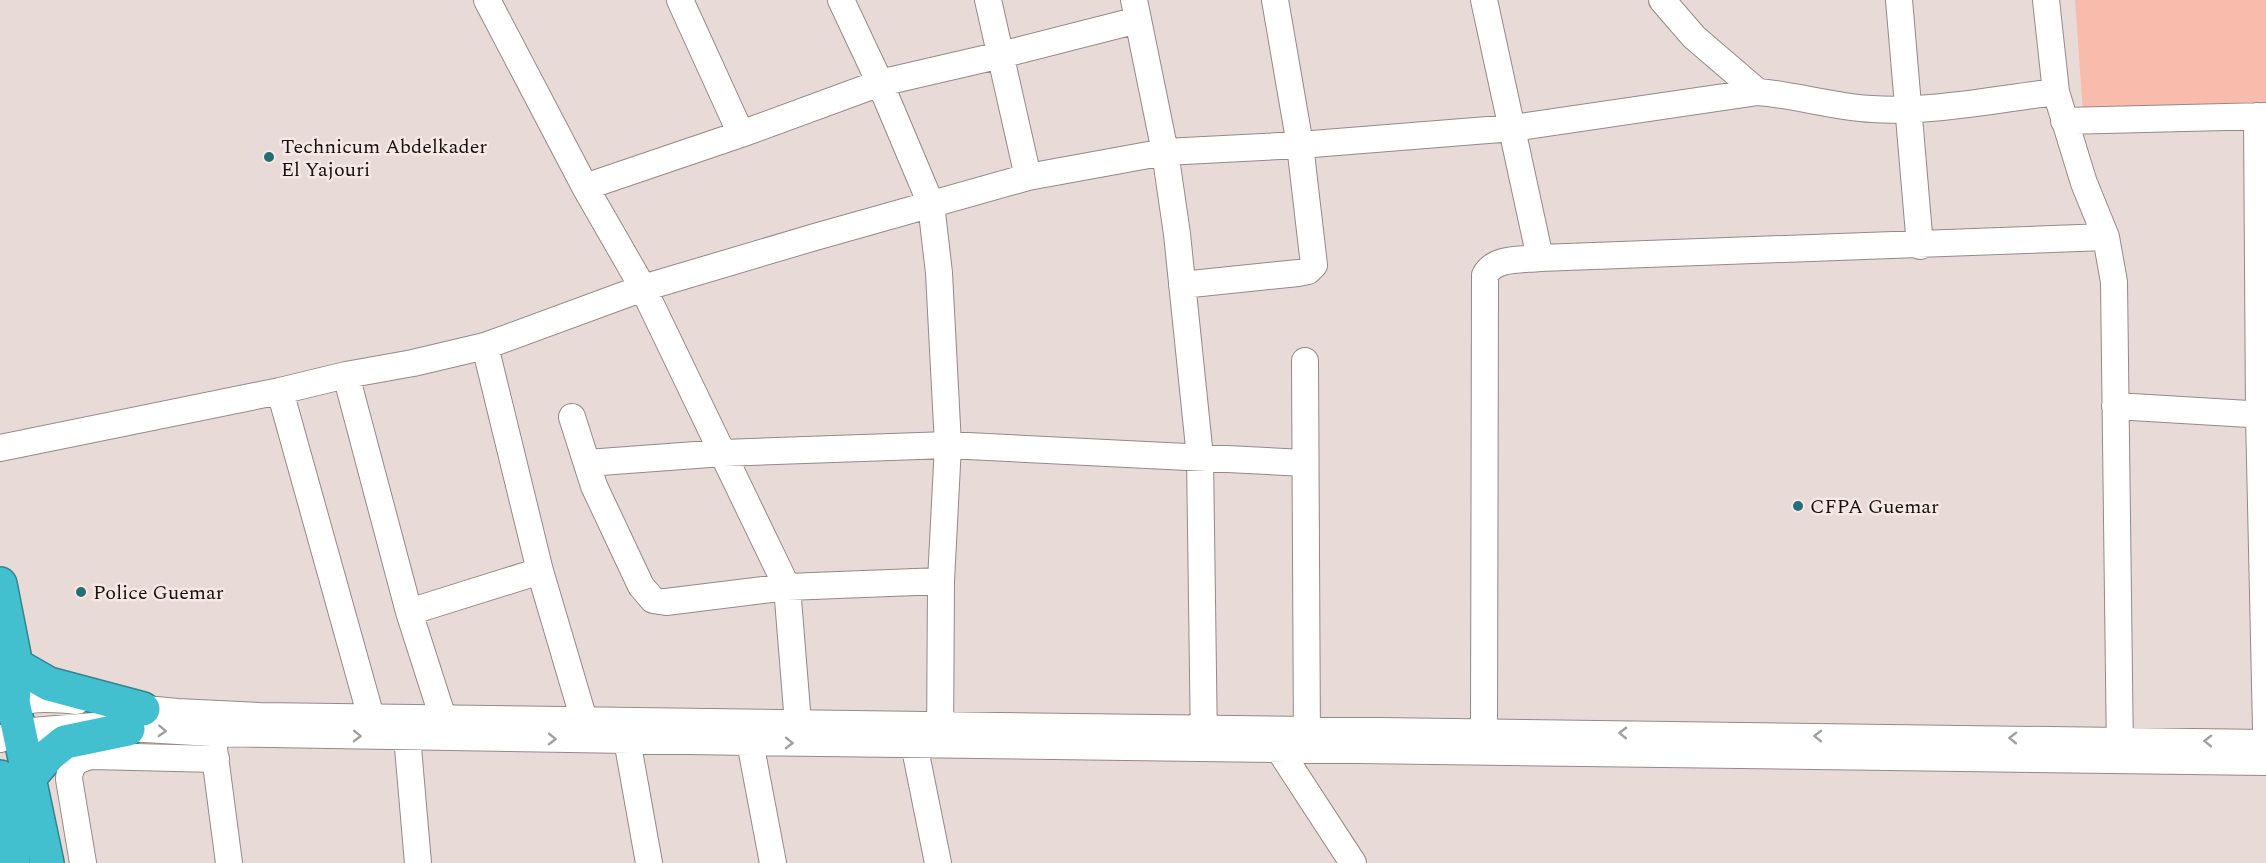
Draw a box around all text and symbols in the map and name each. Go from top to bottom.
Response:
place label: Technicum Abdelkader El Yajouri [281,132,487,185]
marker: Technicum Abdelkader El Yajouri [262,150,276,164]
place label: CFPA Guemar [1810,492,1939,522]
marker: CFPA Guemar [1791,499,1805,513]
place label: Police Guemar [93,578,224,608]
marker: Police Guemar [74,585,88,599]
one-way arrow [157,725,166,738]
one-way arrow [1618,727,1627,739]
one-way arrow [352,729,361,742]
one-way arrow [1813,729,1822,742]
one-way arrow [2008,732,2017,744]
one-way arrow [547,733,556,745]
one-way arrow [2203,735,2212,747]
one-way arrow [784,736,793,749]

